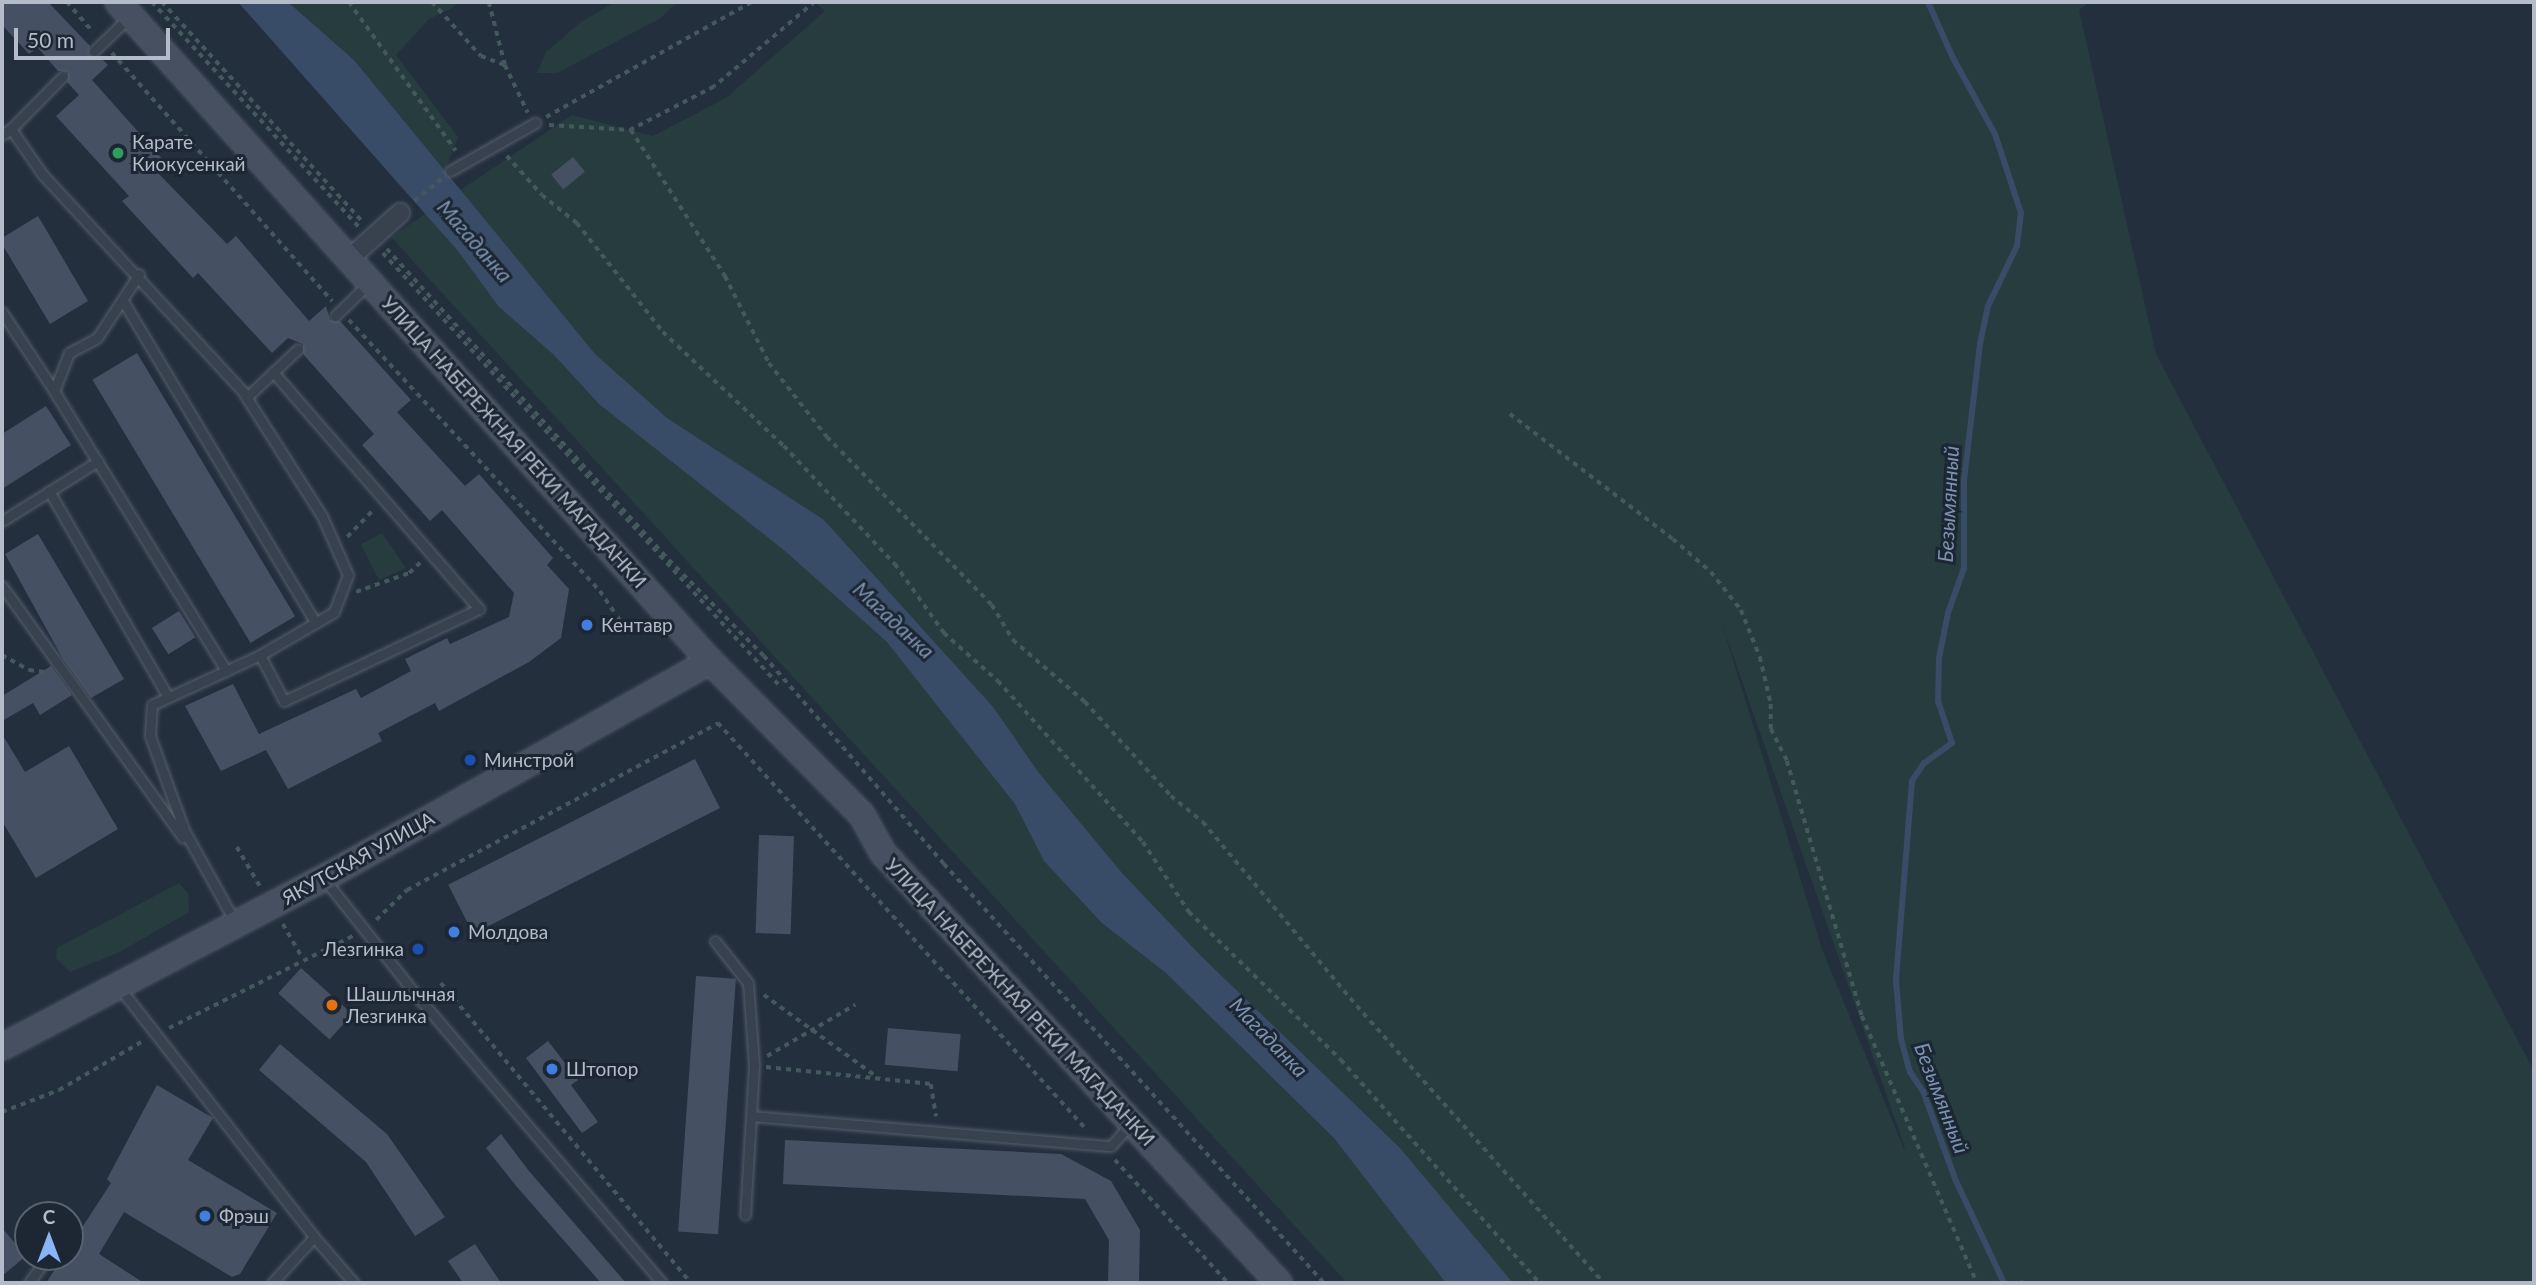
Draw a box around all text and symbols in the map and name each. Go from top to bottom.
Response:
scale bar [18,14,173,58]
text: 50 m [27,27,74,52]
place label: Карате Киокусенкай [132,131,246,175]
marker: Карате Киокусенкай [110,145,126,161]
water label: Магаданка [432,195,518,287]
street label: УЛИЦА НАБЕРЕЖНАЯ РЕКИ МАГАДАНКИ [377,291,651,593]
water label: Безымянный [1932,445,1964,563]
water label: Магаданка [848,576,940,664]
place label: Кентавр [601,614,673,636]
marker: Кентавр [579,617,595,633]
place label: Минстрой [484,749,574,771]
marker: Минстрой [462,752,478,768]
street label: ЯКУТСКАЯ УЛИЦА [278,807,438,909]
street label: УЛИЦА НАБЕРЕЖНАЯ РЕКИ МАГАДАНКИ [880,854,1160,1150]
place label: Молдова [468,921,548,943]
marker: Молдова [446,924,462,940]
place label: Лезгинка [323,938,404,960]
marker: Лезгинка [410,941,426,957]
place label: Шашлычная Лезгинка [346,983,455,1027]
water label: Магаданка [1225,992,1313,1082]
marker: Шашлычная Лезгинка [324,997,340,1013]
water label: Безымянный [1909,1039,1975,1157]
place label: Штопор [566,1058,638,1080]
marker: Штопор [544,1061,560,1077]
north arrow [14,1201,84,1271]
text: С [43,1205,55,1228]
place label: Фрэш [219,1205,269,1227]
marker: Фрэш [197,1208,213,1224]

